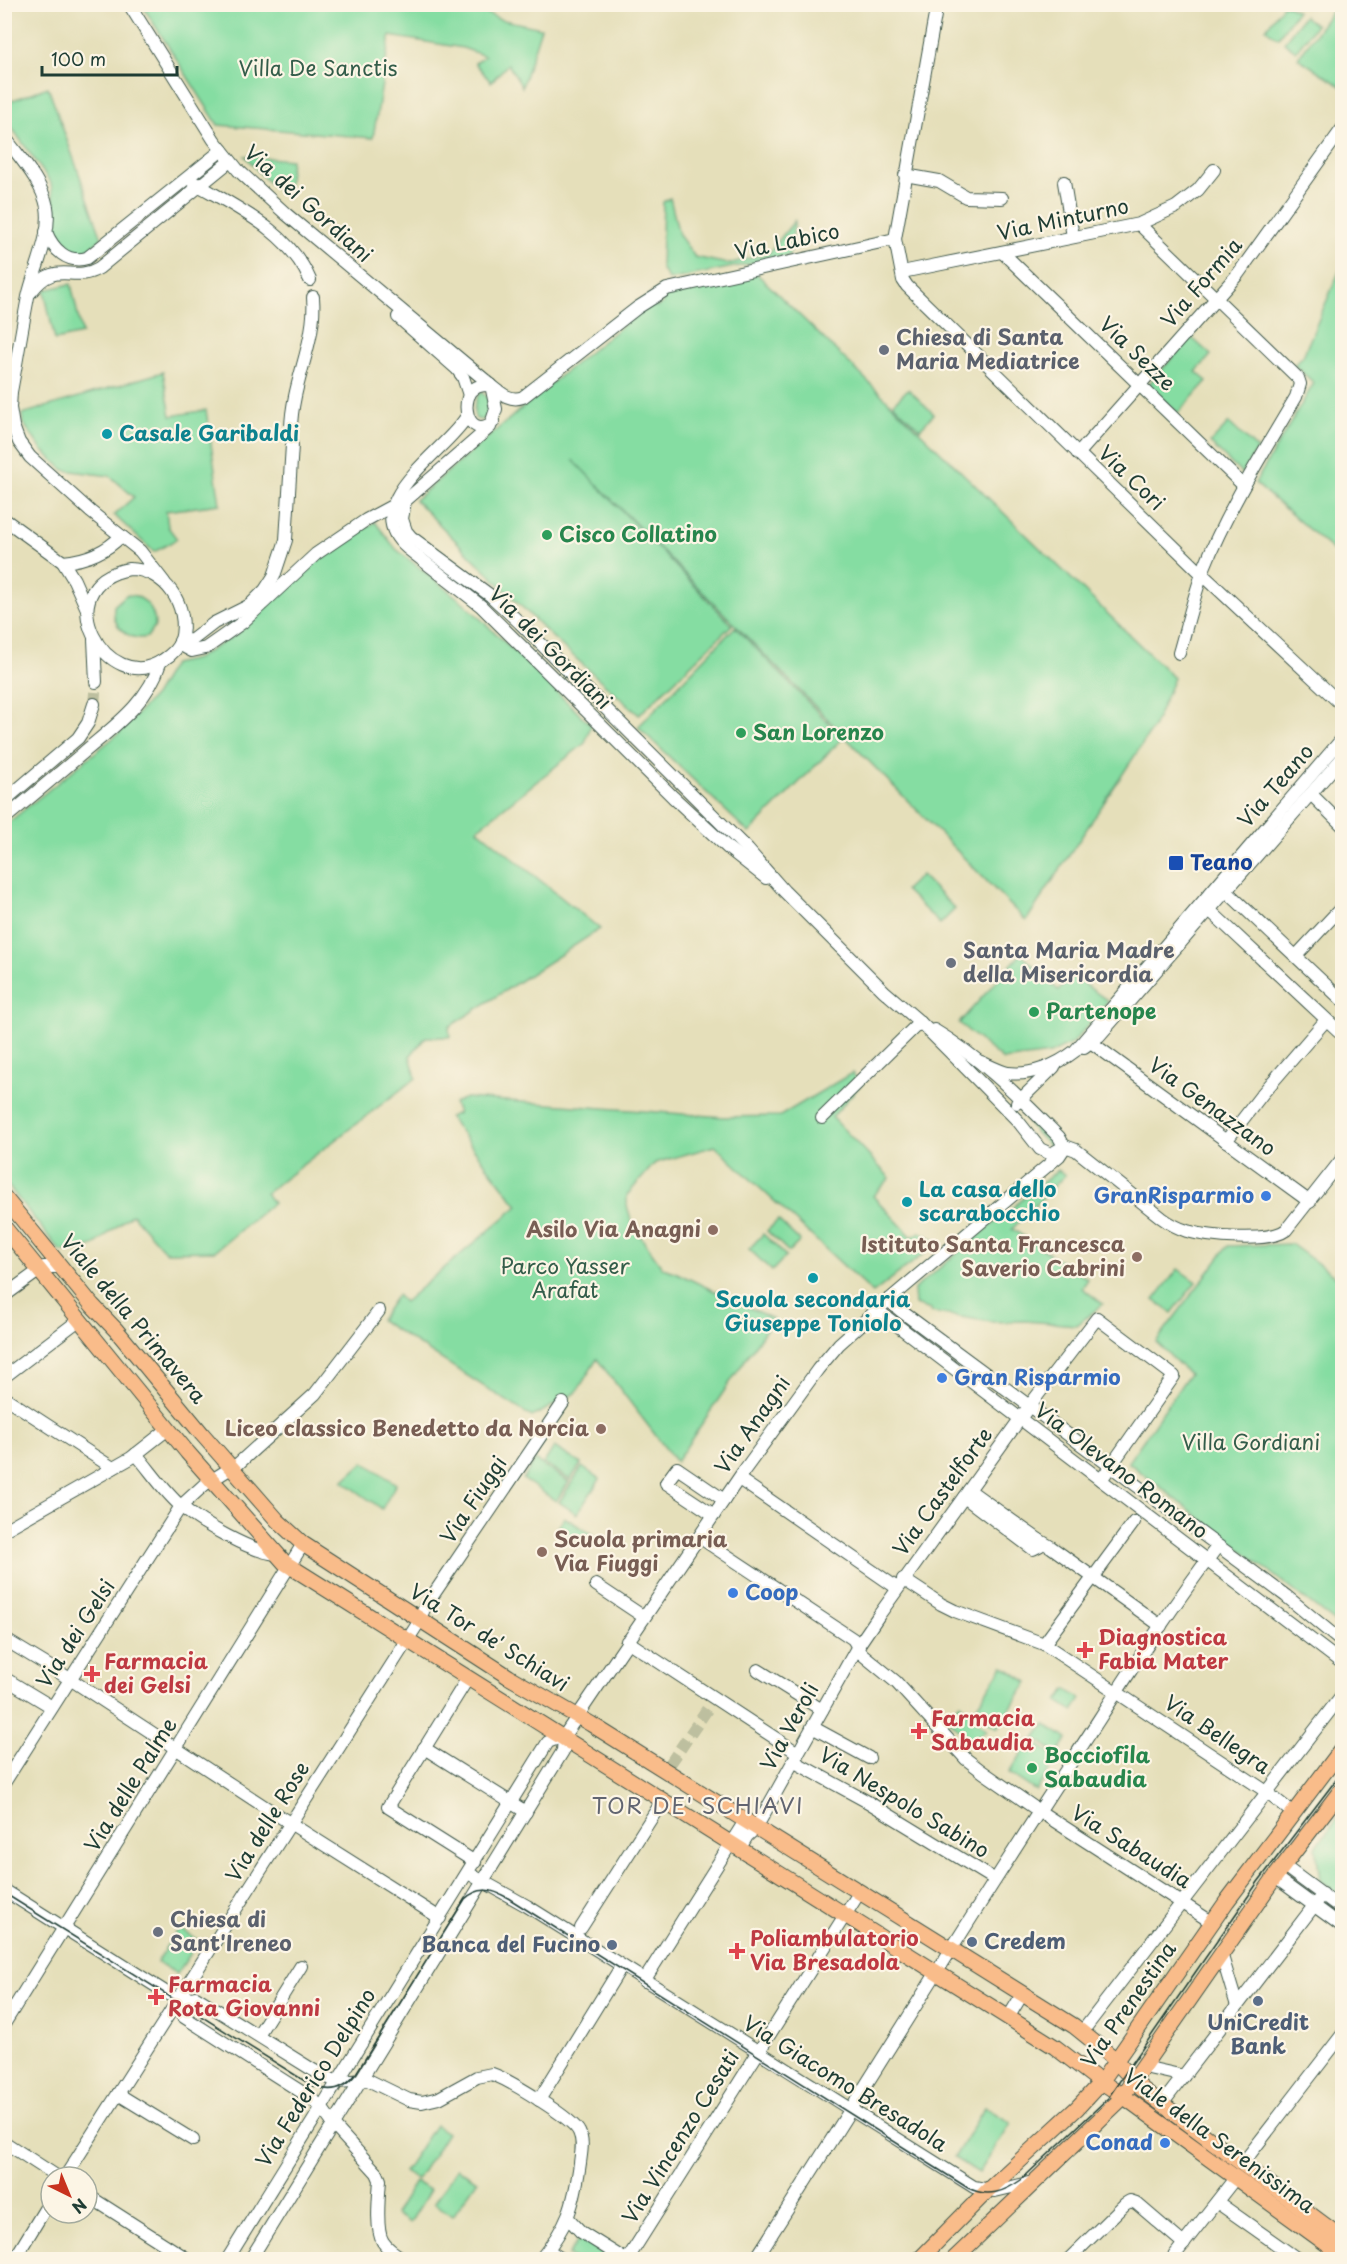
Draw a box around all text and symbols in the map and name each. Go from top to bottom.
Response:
scale bar [42,39,177,77]
text: 100 m [51,45,106,72]
park label: Villa De Sanctis [238,51,398,83]
street label: Via dei Gordiani [238,136,381,269]
street label: Via Minturno [994,188,1131,248]
street label: Via Labico [731,213,842,267]
street label: Via Formia [1152,229,1249,334]
street label: Via Sezze [1093,308,1184,397]
place label: Chiesa di Santa Maria Mediatrice [896,320,1080,376]
marker: Chiesa di Santa Maria Mediatrice [877,343,891,357]
place label: Casale Garibaldi [119,416,299,448]
marker: Casale Garibaldi [100,427,114,441]
street label: Via Cori [1092,436,1173,517]
place label: Cisco Collatino [559,517,717,549]
marker: Cisco Collatino [540,528,554,542]
street label: Via dei Gordiani [482,577,621,716]
place label: San Lorenzo [753,715,884,747]
marker: San Lorenzo [734,726,748,740]
street label: Via Teano [1229,736,1320,834]
place label: Teano [1190,845,1253,877]
marker: Teano [1167,854,1185,872]
place label: Santa Maria Madre della Misericordia [963,933,1175,989]
marker: Santa Maria Madre della Misericordia [944,956,958,970]
place label: Partenope [1046,994,1157,1026]
marker: Partenope [1027,1005,1041,1019]
street label: Via Genazzano [1143,1048,1284,1163]
place label: La casa dello scarabocchio [919,1172,1060,1228]
place label: GranRisparmio [1093,1178,1254,1210]
marker: GranRisparmio [1259,1189,1273,1203]
marker: La casa dello scarabocchio [900,1195,914,1209]
place label: Asilo Via Anagni [526,1212,701,1244]
marker: Asilo Via Anagni [706,1223,720,1237]
street label: Viale della Primavera [54,1226,216,1410]
place label: Istituto Santa Francesca Saverio Cabrini [861,1227,1125,1283]
park label: Parco Yasser Arafat [500,1249,630,1305]
marker: Istituto Santa Francesca Saverio Cabrini [1130,1250,1144,1264]
marker: Scuola secondaria Giuseppe Toniolo [806,1271,820,1285]
place label: Scuola secondaria Giuseppe Toniolo [716,1282,911,1338]
place label: Gran Risparmio [954,1360,1121,1392]
street label: Via Anagni [706,1368,797,1480]
marker: Gran Risparmio [935,1371,949,1385]
street label: Via Olevano Romano [1029,1393,1216,1546]
place label: Liceo classico Benedetto da Norcia [225,1411,590,1443]
street label: Via Castelforte [884,1420,999,1562]
marker: Liceo classico Benedetto da Norcia [594,1422,608,1436]
park label: Villa Gordiani [1182,1425,1320,1457]
street label: Via Fiuggi [431,1448,514,1549]
place label: Scuola primaria Via Fiuggi [554,1522,728,1578]
marker: Scuola primaria Via Fiuggi [535,1545,549,1559]
street label: Via dei Gelsi [27,1572,122,1694]
street label: Via Tor de' Schiavi [404,1574,576,1698]
place label: Coop [745,1575,798,1607]
marker: Coop [726,1586,740,1600]
place label: Diagnostica Fabia Mater [1098,1620,1229,1676]
marker: Diagnostica Fabia Mater [1076,1641,1094,1659]
place label: Farmacia dei Gelsi [104,1644,209,1700]
marker: Farmacia dei Gelsi [85,1667,99,1681]
street label: Via Veroli [751,1676,826,1776]
street label: Via Bellegra [1158,1686,1278,1781]
place label: Farmacia Sabaudia [931,1701,1036,1757]
street label: Via delle Palme [75,1710,184,1857]
marker: Farmacia Sabaudia [912,1724,926,1738]
street label: Via Nespolo Sabino [814,1738,996,1865]
place label: Bocciofila Sabaudia [1044,1738,1151,1794]
street label: Via delle Rose [216,1754,316,1888]
marker: Bocciofila Sabaudia [1025,1761,1039,1775]
district label: TOR DE' SCHIAVI [592,1788,804,1821]
street label: Via Sabaudia [1066,1795,1199,1896]
place label: Chiesa di Sant'Ireneo [170,1902,292,1958]
place label: Poliambulatorio Via Bresadola [750,1921,919,1977]
place label: Credem [984,1924,1066,1956]
marker: Chiesa di Sant'Ireneo [151,1925,165,1939]
place label: Banca del Fucino [421,1927,600,1959]
street label: Via Prenestina [1072,1934,1183,2074]
marker: Credem [965,1935,979,1949]
marker: Banca del Fucino [605,1938,619,1952]
marker: Poliambulatorio Via Bresadola [728,1942,746,1960]
place label: Farmacia Rota Giovanni [168,1967,320,2023]
street label: Via Federico Delpino [246,1981,382,2173]
marker: Farmacia Rota Giovanni [149,1990,163,2004]
marker: UniCredit Bank [1251,1994,1265,2008]
place label: UniCredit Bank [1207,2005,1309,2061]
street label: Via Giacomo Bresadola [737,2006,955,2159]
street label: Via Vincenzo Cesati [613,2043,746,2229]
street label: Viale della Serenissima [1118,2059,1323,2220]
place label: Conad [1085,2125,1153,2157]
marker: Conad [1158,2136,1172,2150]
north arrow [39,2165,99,2225]
text: N [67,2194,93,2220]

